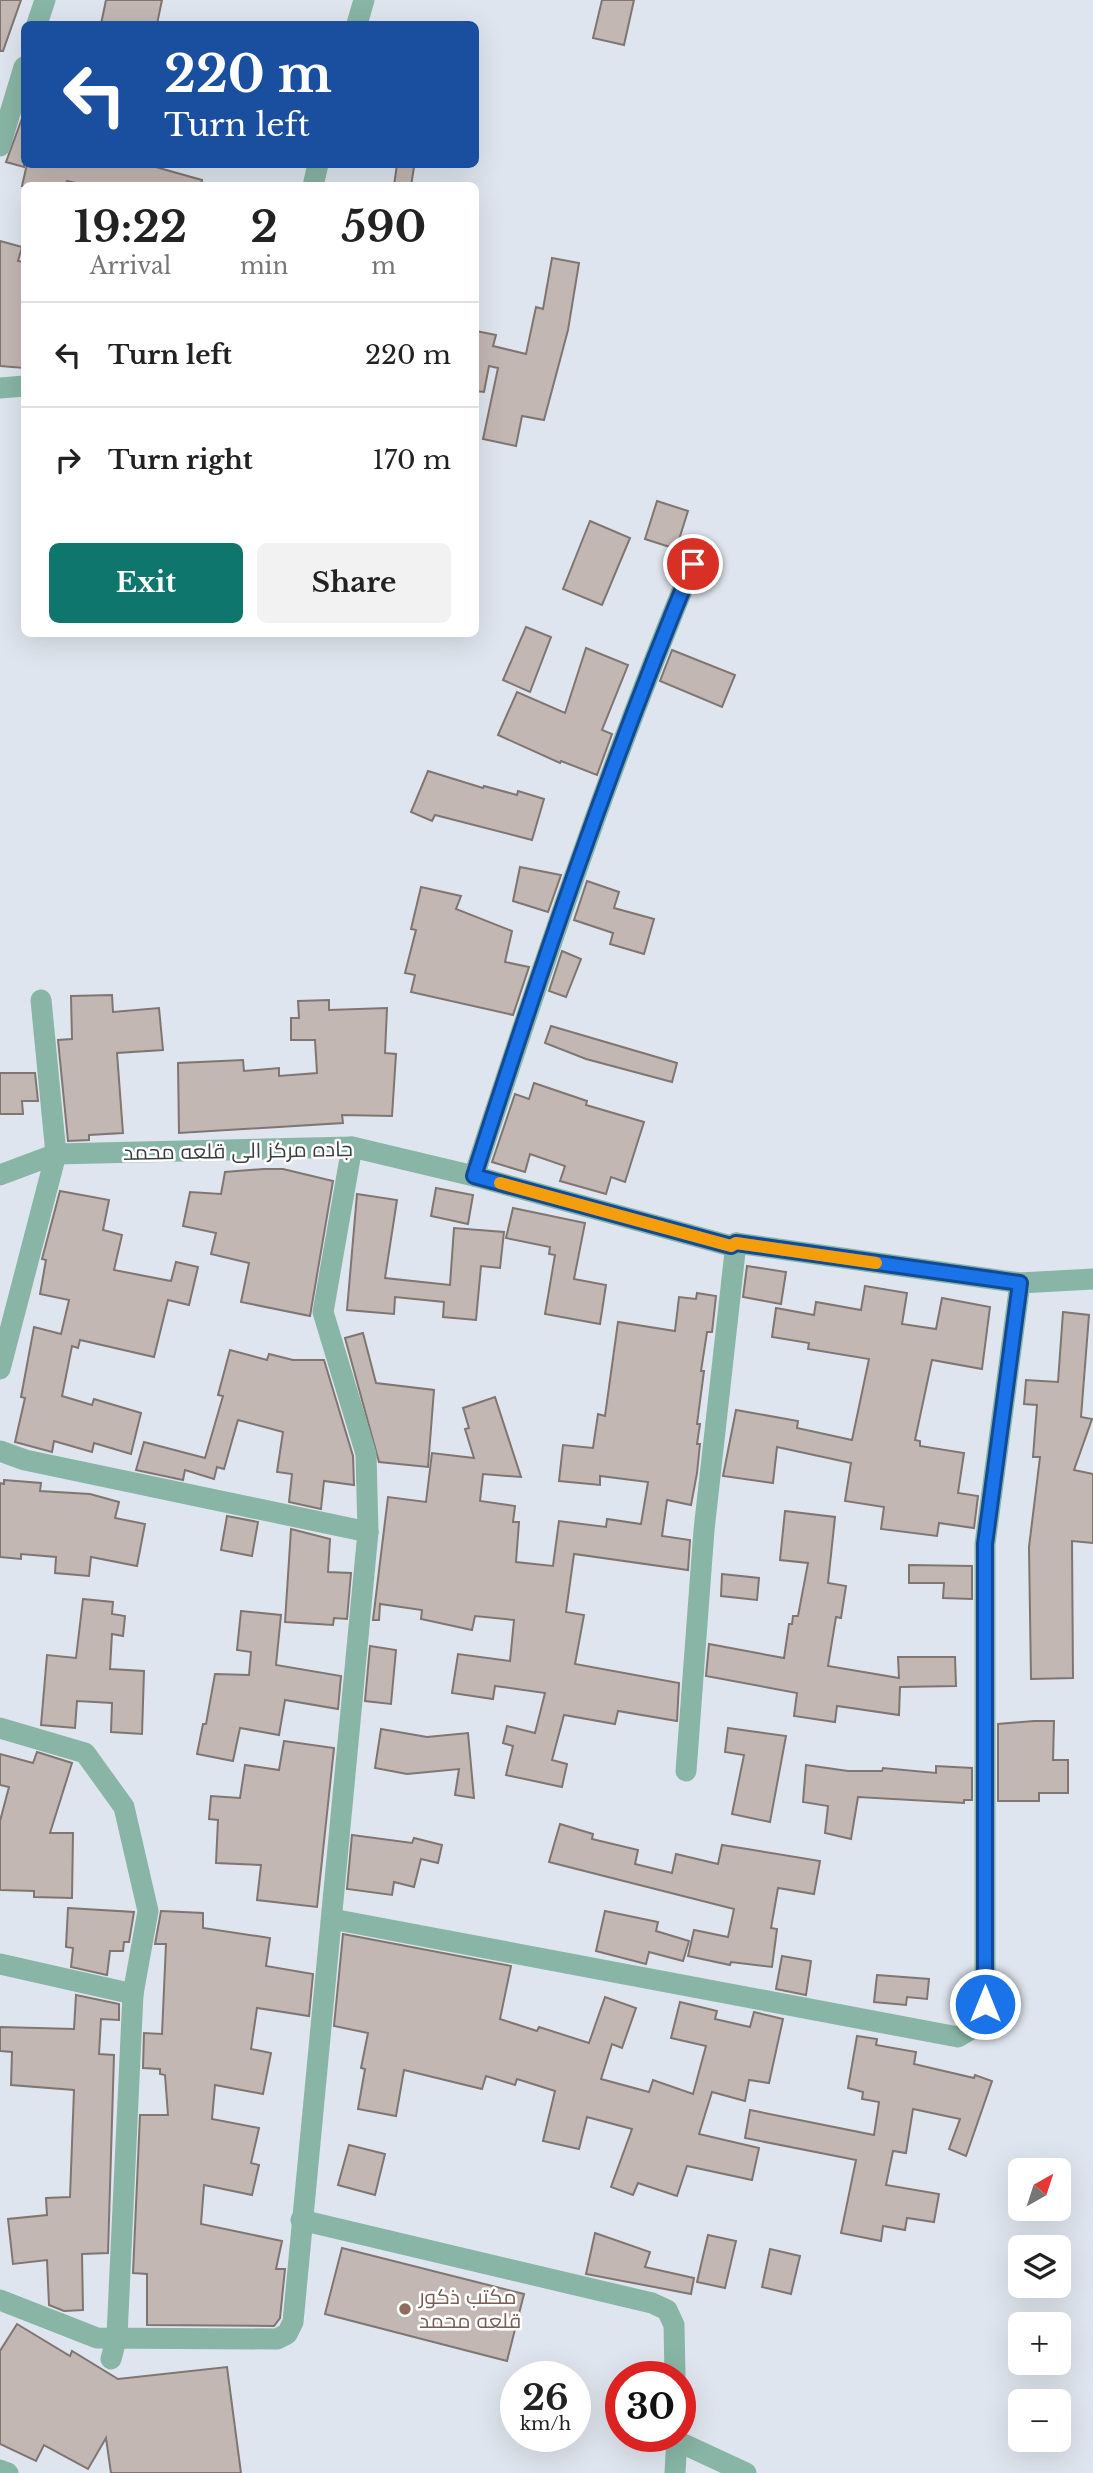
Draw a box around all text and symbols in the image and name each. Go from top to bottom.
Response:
text: 220 m [164,44,332,105]
icon: left [49,49,140,140]
text: Turn left [164,105,310,145]
text: 19:22 [74,201,187,253]
text: 2 [250,201,278,253]
text: 590 [341,201,426,253]
text: Arrival [90,252,171,280]
text: min [240,252,288,280]
text: m [371,252,396,280]
icon: left [49,336,87,374]
text: Turn left [108,339,232,371]
text: 220 m [365,339,451,371]
icon: right [49,441,87,479]
text: Turn right [108,444,253,476]
text: 170 m [372,444,451,476]
pin [663,534,723,594]
button: Exit [49,543,243,623]
button: Share [257,543,451,623]
icon: arrive [674,545,712,583]
street label: جاده مرکز الی قلعه محمد [123,1136,353,1166]
position arrow [948,1967,1022,2041]
north arrow [1008,2158,1071,2221]
map controls [1008,2158,1071,2452]
button: layers [1008,2235,1071,2298]
place label: مکتب ذکور قلعه محمد [418,2284,521,2334]
marker: مکتب ذکور قلعه محمد [397,2301,413,2317]
button: + [1008,2312,1071,2375]
speed limit sign: 30 [605,2361,696,2452]
text: 26 [522,2376,569,2419]
button: − [1008,2389,1071,2452]
text: km/h [520,2413,571,2435]

